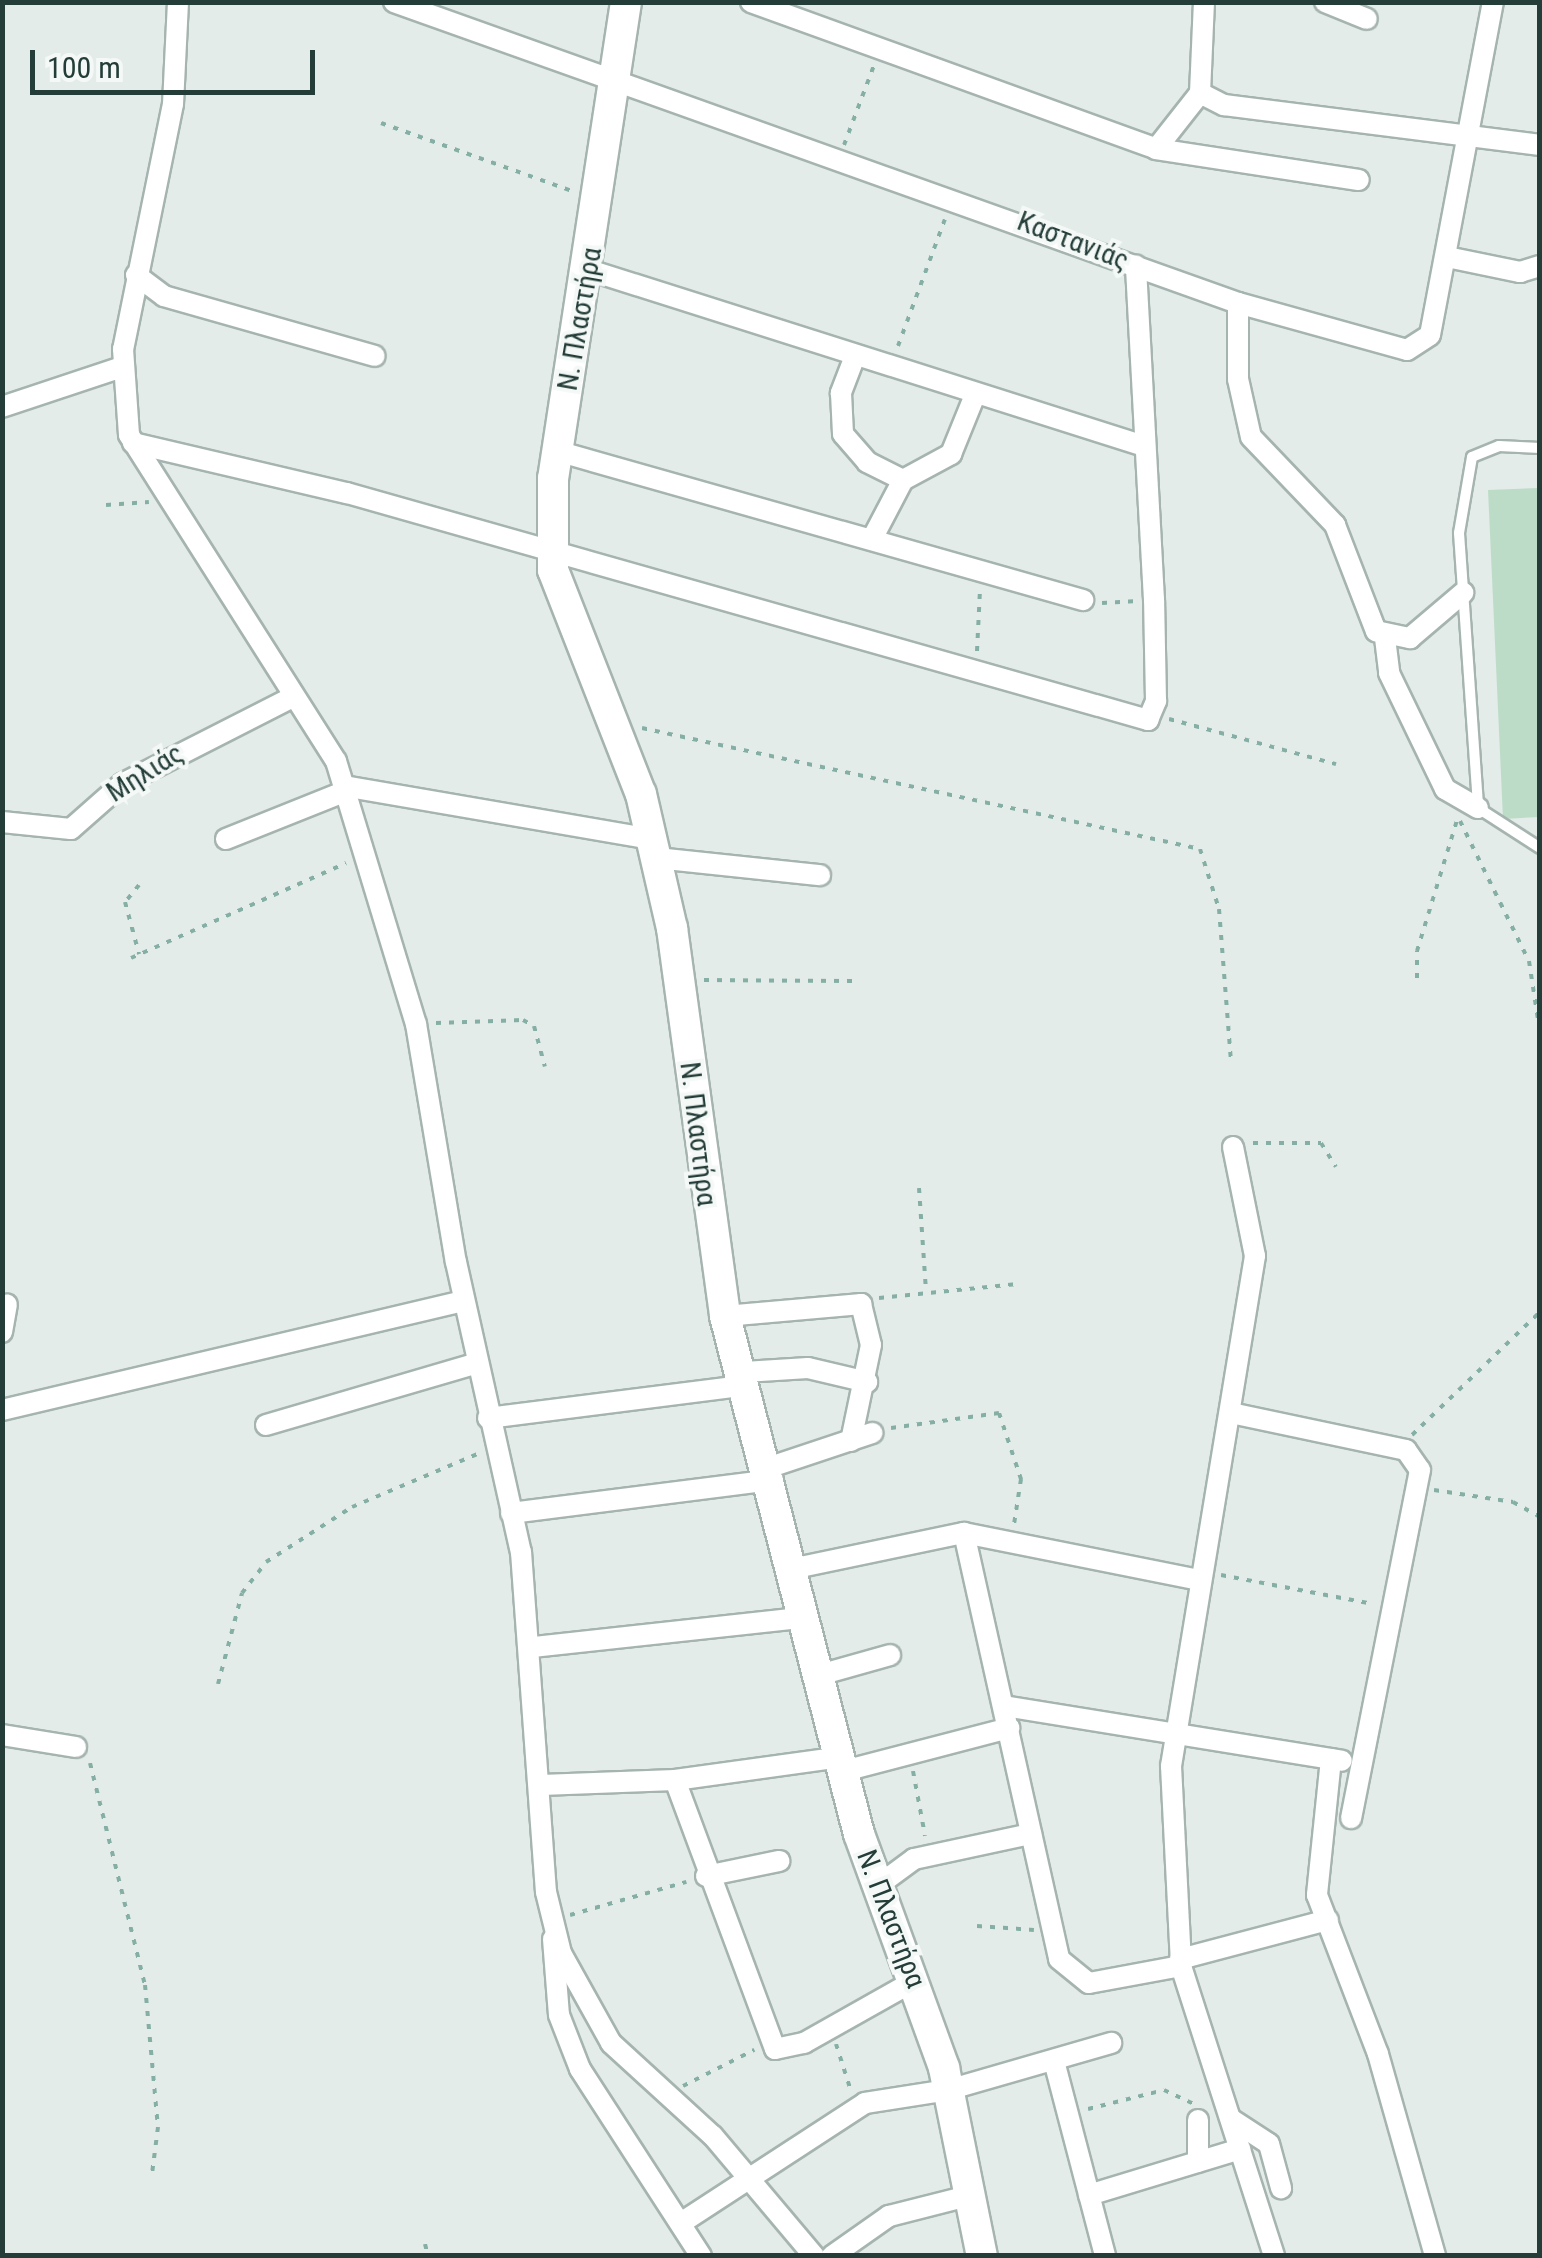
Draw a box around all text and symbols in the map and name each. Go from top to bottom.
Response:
scale bar [35,30,320,92]
text: 100 m [47,50,121,85]
street label: Καστανιάς [1013,204,1133,278]
street label: Ν. Πλαστήρα [551,245,609,393]
street label: Μηλιάς [100,737,190,809]
street label: Ν. Πλαστήρα [673,1060,723,1208]
street label: Ν. Πλαστήρα [849,1845,933,1993]

